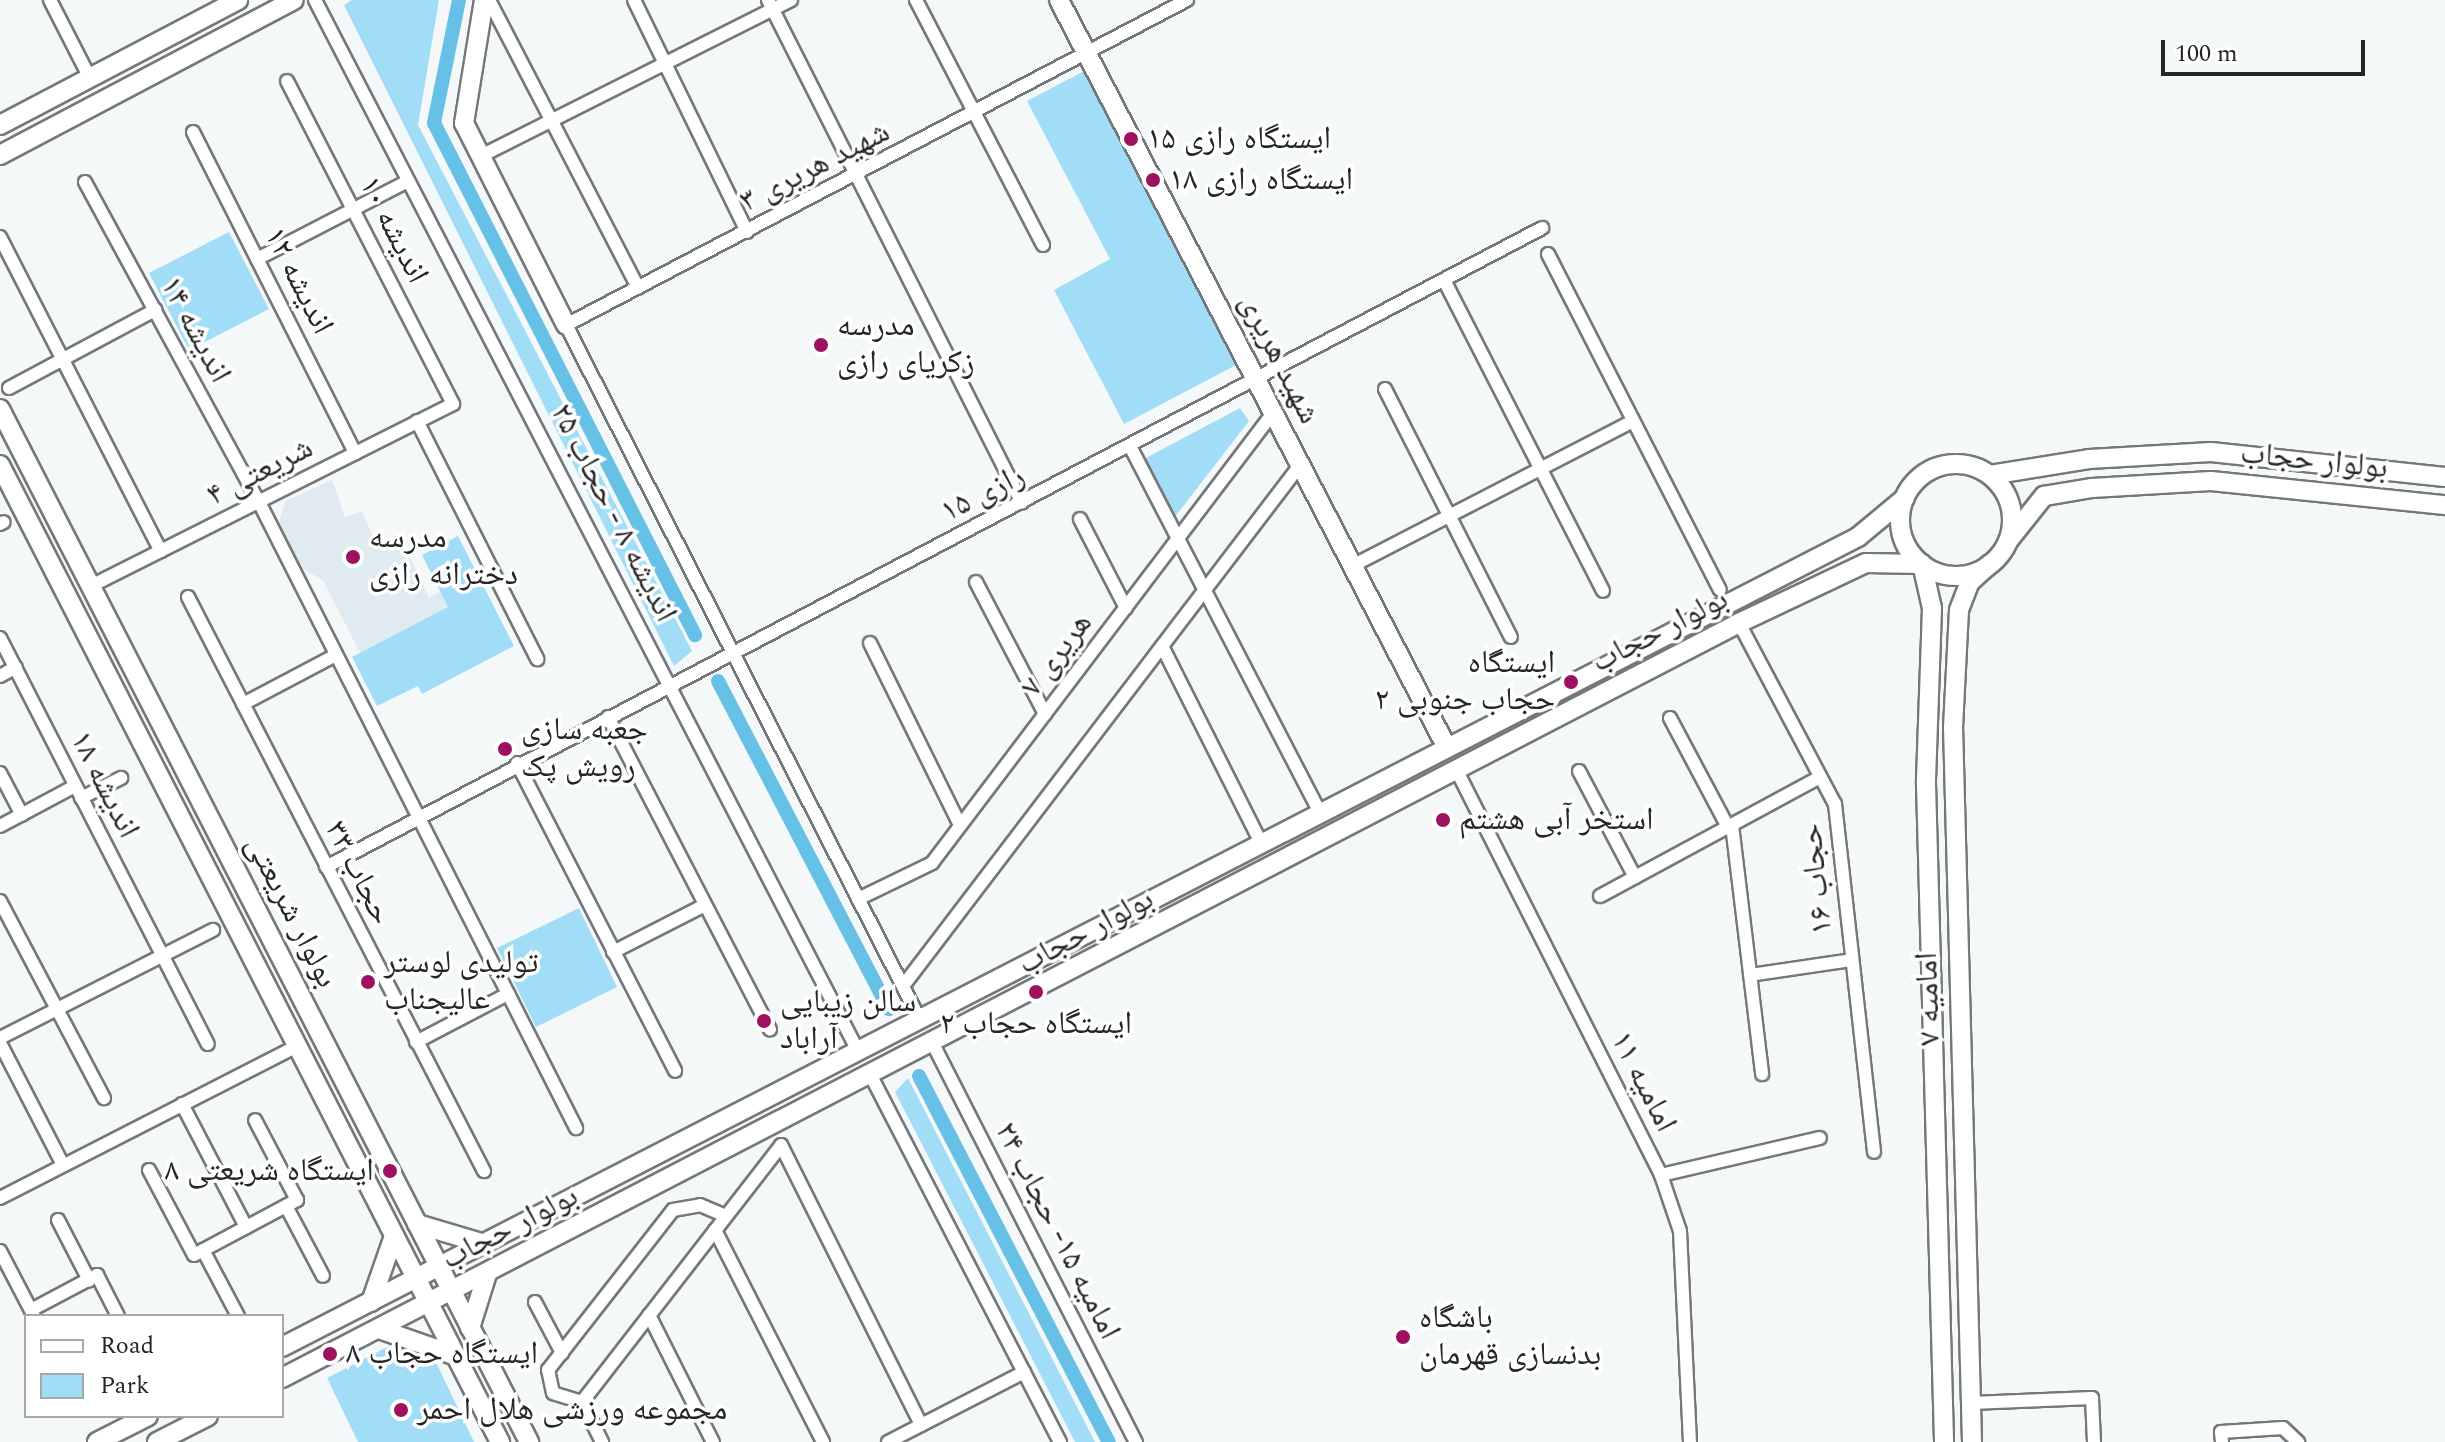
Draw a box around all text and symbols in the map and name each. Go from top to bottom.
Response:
scale bar [2165,24,2369,74]
text: 100 m [2175,36,2238,72]
street label: شهید هریری ۳ [734,113,896,221]
place label: ایستگاه رازی ۱۵ [1147,120,1331,158]
marker: ایستگاه رازی ۱۵ [1122,130,1140,148]
place label: ایستگاه رازی ۱۸ [1169,161,1353,199]
street label: اندیشه ۱۰ [350,170,436,290]
marker: ایستگاه رازی ۱۸ [1144,171,1162,189]
street label: اندیشه ۱۲ [255,221,341,341]
street label: اندیشه ۱۴ [151,270,239,390]
street label: شهید هریری [1230,288,1328,430]
place label: مدرسه زکریای رازی [837,308,975,383]
marker: مدرسه زکریای رازی [812,336,830,354]
street label: اندیشه ۸ - حجاب ۲۵ [541,397,685,629]
street label: شریعتی ۴ [200,429,320,515]
street label: بولوار حجاب [2238,434,2390,488]
street label: رازی ۱۵ [935,457,1031,531]
place label: مدرسه دخترانه رازی [369,520,518,595]
marker: مدرسه دخترانه رازی [344,548,362,566]
street label: بولوار حجاب [1585,580,1735,682]
street label: هریری ۷ [1013,605,1101,705]
place label: ایستگاه حجاب جنوبی ۲ [1375,645,1555,720]
marker: ایستگاه حجاب جنوبی ۲ [1562,673,1580,691]
place label: جعبه سازی رویش پک [521,712,648,787]
street label: اندیشه ۱۸ [61,725,147,845]
marker: جعبه سازی رویش پک [496,740,514,758]
place label: استخر آبی هشتم [1459,801,1654,839]
marker: استخر آبی هشتم [1434,811,1452,829]
street label: حجاب ۳۳ [316,815,400,931]
street label: حجاب ۱۶ [1792,822,1842,936]
street label: بولوار شریعتی [236,830,346,994]
street label: بولوار حجاب [1012,880,1160,984]
place label: تولیدی لوستر عالیجناب [384,945,538,1020]
street label: امامیه ۷ [1908,952,1950,1046]
marker: تولیدی لوستر عالیجناب [359,973,377,991]
marker: ایستگاه حجاب ۲ [1027,983,1045,1001]
place label: سالن زیبایی آراباد [780,984,916,1059]
place label: ایستگاه حجاب ۲ [940,1005,1132,1043]
marker: سالن زیبایی آراباد [755,1012,773,1030]
street label: امامیه ۱۱ [1601,1025,1685,1139]
street label: امامیه ۱۵- حجاب ۲۴ [986,1116,1128,1346]
place label: ایستگاه شریعتی ۸ [165,1152,374,1190]
marker: ایستگاه شریعتی ۸ [381,1162,399,1180]
street label: بولوار حجاب [435,1177,585,1279]
place label: باشگاه بدنسازی قهرمان [1419,1300,1601,1375]
legend [24,1314,284,1418]
text: Road [100,1328,154,1364]
marker: باشگاه بدنسازی قهرمان [1394,1328,1412,1346]
place label: ایستگاه حجاب ۸ [346,1335,538,1373]
marker: ایستگاه حجاب ۸ [321,1345,339,1363]
text: Park [100,1368,150,1404]
place label: مجموعه ورزشی هلال احمر [417,1391,727,1429]
marker: مجموعه ورزشی هلال احمر [392,1401,410,1419]

